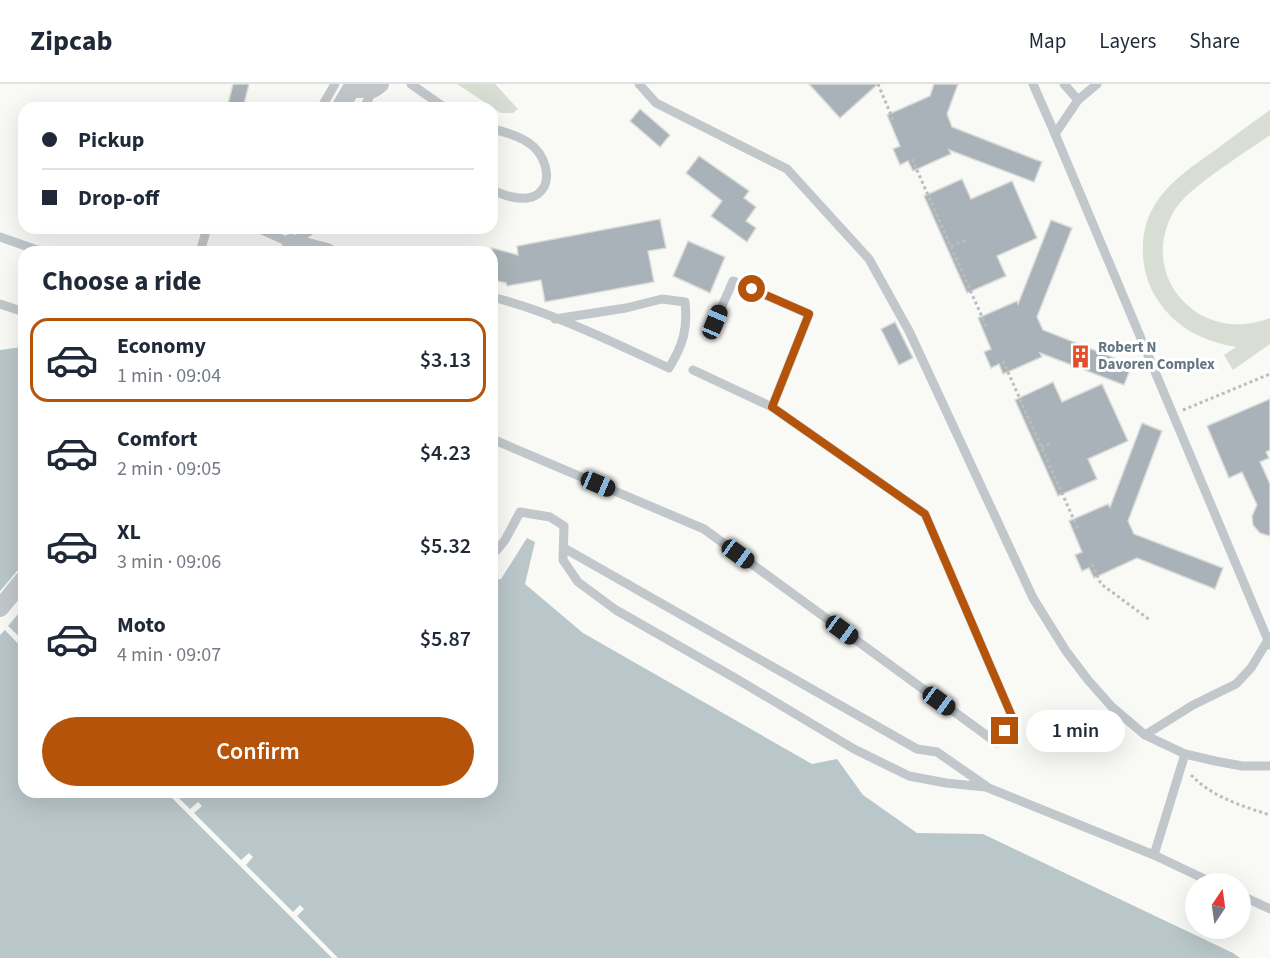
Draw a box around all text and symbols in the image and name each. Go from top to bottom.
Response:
text: Zipcab [30,21,113,61]
text: Map [1029,26,1066,56]
text: Layers [1099,26,1156,56]
text: Share [1189,26,1240,56]
text: Pickup [78,124,144,156]
text: Drop-off [78,182,159,214]
text: Choose a ride [42,262,202,301]
route start [738,275,765,302]
car [700,302,730,342]
text: Economy [117,330,206,362]
icon: car [45,333,99,387]
place label: Robert N Davoren Complex [1098,337,1215,375]
building icon: Robert N Davoren Complex [1067,343,1093,369]
text: $3.13 [420,344,471,376]
text: 1 min · 09:04 [117,362,221,390]
text: Comfort [117,423,198,455]
icon: car [45,426,99,480]
text: $4.23 [420,437,471,469]
text: 2 min · 09:05 [117,455,221,483]
car [578,469,618,499]
text: XL [117,516,141,548]
icon: car [45,519,99,573]
text: $5.32 [420,530,471,562]
car [718,536,758,572]
text: 3 min · 09:06 [117,548,221,576]
text: Moto [117,609,166,641]
icon: car [45,612,99,666]
car [822,612,862,648]
text: $5.87 [420,623,471,655]
text: 4 min · 09:07 [117,641,221,669]
car [919,683,959,719]
callout: 1 min [1026,710,1125,752]
button: Confirm [42,717,474,786]
route end [991,717,1018,744]
text: 1 min [1052,717,1099,745]
north arrow [1185,873,1251,939]
map controls [1185,873,1251,939]

